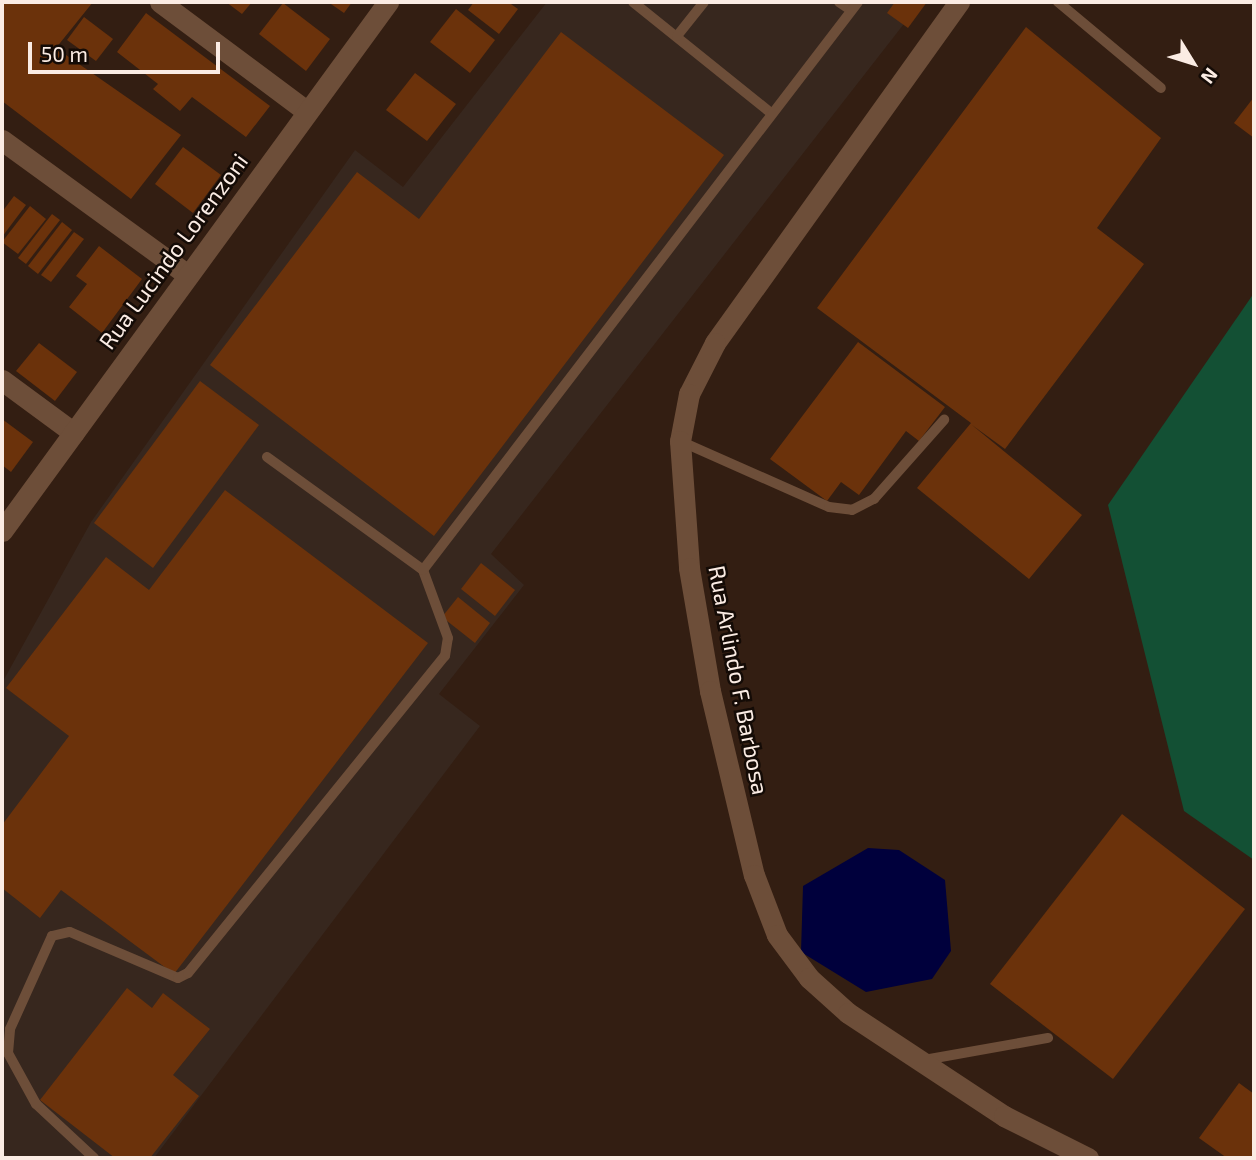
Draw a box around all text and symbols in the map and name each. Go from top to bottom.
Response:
scale bar [32,28,224,72]
north arrow [1158,28,1228,98]
text: 50 m [41,41,88,66]
text: N [1197,64,1223,89]
street label: Rua Lucindo Lorenzoni [93,148,253,354]
street label: Rua Arlindo F. Barbosa [703,563,775,797]

